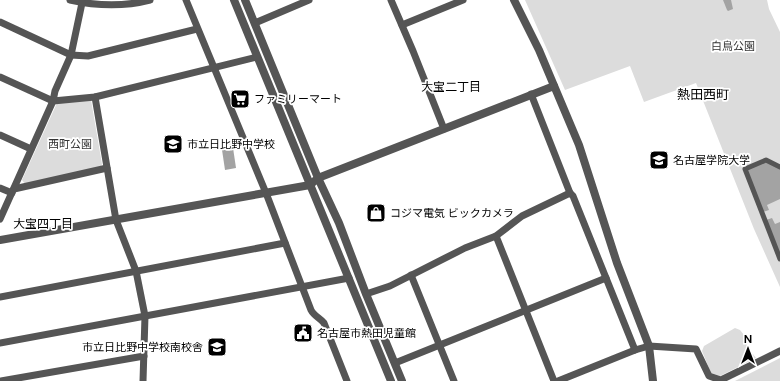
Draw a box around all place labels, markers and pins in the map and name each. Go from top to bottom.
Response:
supermarket icon: ファミリーマート [229,88,251,110]
place label: ファミリーマート [254,93,342,106]
school or university icon: 市立日比野中学校 [162,133,184,155]
place label: 市立日比野中学校 [187,138,275,151]
school or university icon: 名古屋学院大学 [648,149,670,171]
place label: 名古屋学院大学 [673,154,750,167]
shop icon: コジマ電気 ビックカメラ [365,202,387,224]
place label: コジマ電気 ビックカメラ [390,207,514,220]
public building icon: 名古屋市熱田児童館 [292,322,314,344]
place label: 名古屋市熱田児童館 [317,327,416,340]
school or university icon: 市立日比野中学校南校舎 [206,336,228,358]
place label: 市立日比野中学校南校舎 [82,341,203,354]

